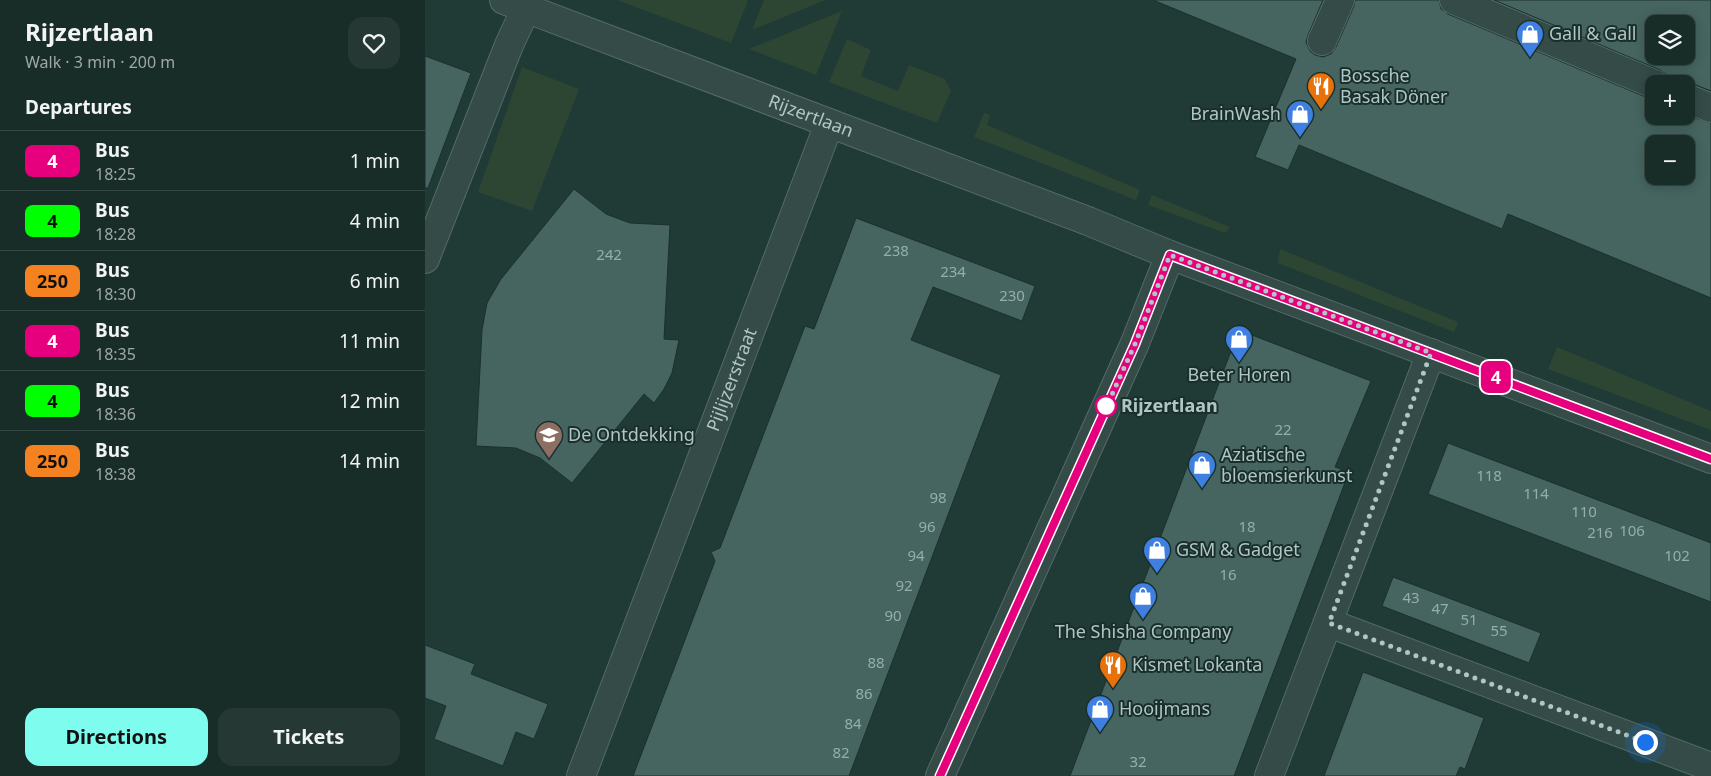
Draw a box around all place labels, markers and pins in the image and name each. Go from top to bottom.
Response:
shop icon: Gall & Gall [1515,19,1545,58]
place label: Gall & Gall [1549,21,1637,45]
place label: Bossche Basak Döner [1340,63,1448,108]
restaurant icon: Bossche Basak Döner [1306,71,1336,110]
shop icon: BrainWash [1285,99,1315,138]
place label: BrainWash [1190,101,1281,125]
shop icon: Beter Horen [1224,324,1254,363]
place label: Beter Horen [1187,362,1291,386]
place label: Rijzertlaan [1121,393,1218,417]
marker: Rijzertlaan [1095,395,1117,417]
school or university icon: De Ontdekking [534,420,564,459]
place label: De Ontdekking [568,422,695,446]
place label: Aziatische bloemsierkunst [1221,442,1353,487]
shop icon: Aziatische bloemsierkunst [1187,450,1217,489]
shop icon: GSM & Gadget [1142,535,1172,574]
place label: GSM & Gadget [1176,537,1300,561]
shop icon: The Shisha Company [1128,581,1158,620]
place label: The Shisha Company [1055,619,1232,643]
restaurant icon: Kismet Lokanta [1098,650,1128,689]
place label: Kismet Lokanta [1132,652,1262,676]
shop icon: Hooijmans [1085,694,1115,733]
place label: Hooijmans [1119,696,1210,720]

